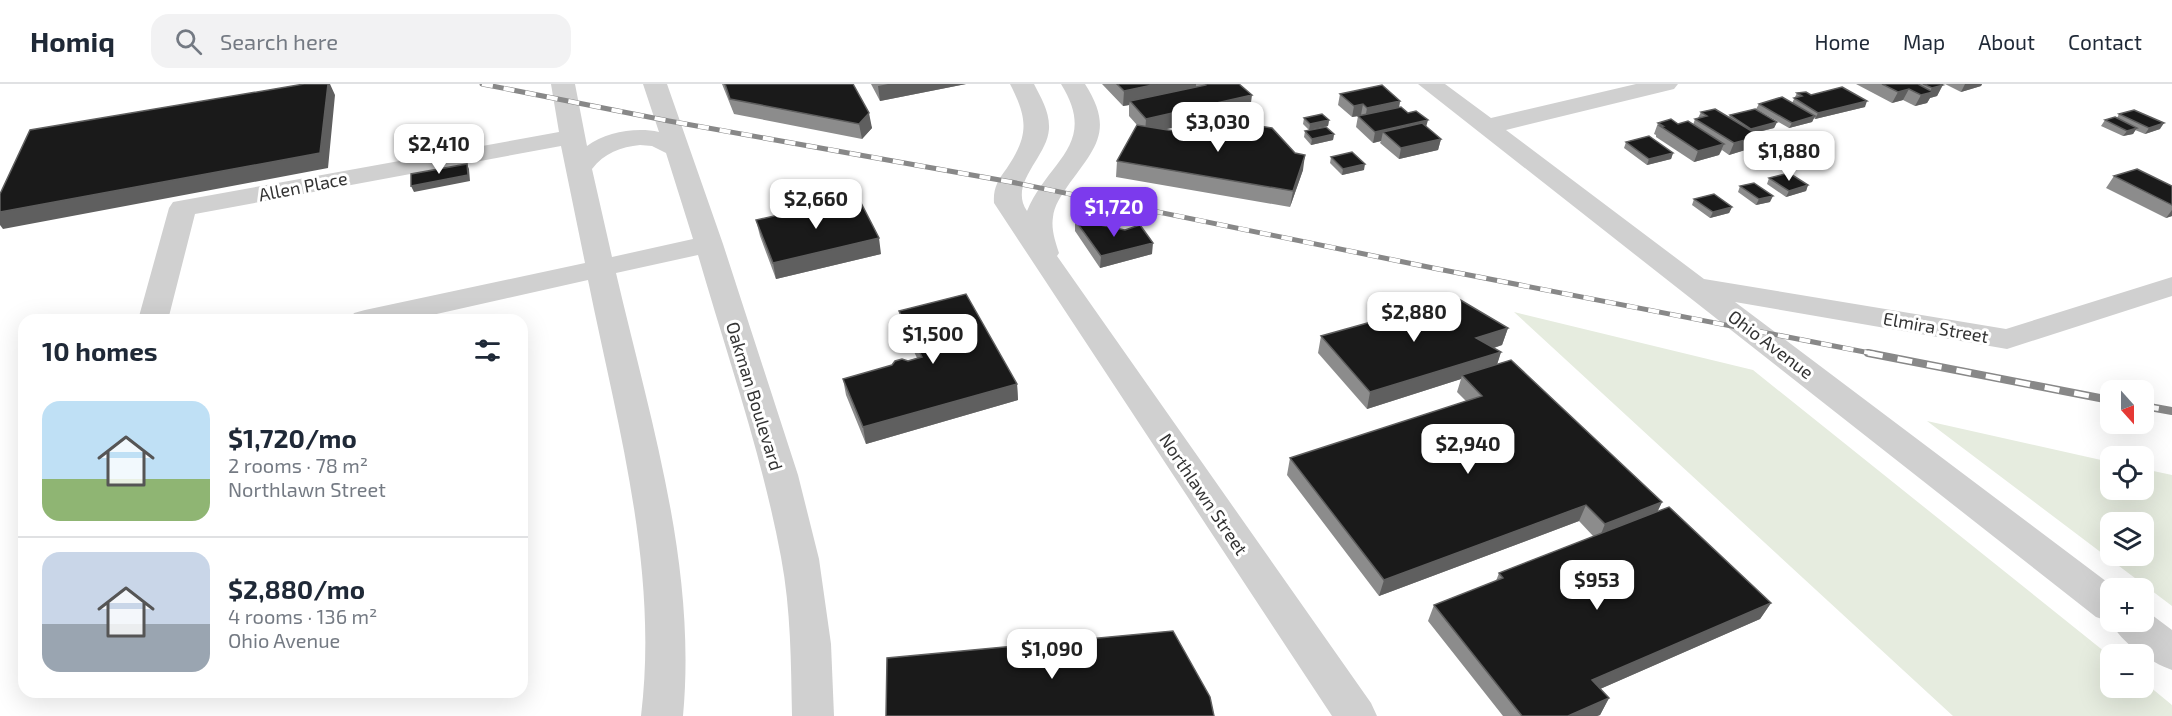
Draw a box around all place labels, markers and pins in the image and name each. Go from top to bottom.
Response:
pin: $3,030 [1169,102,1267,153]
pin: $2,410 [390,124,488,175]
pin: $1,880 [1740,131,1838,182]
pin: $2,660 [767,179,865,230]
pin: $1,720 [1065,187,1163,238]
pin: $2,880 [1365,292,1463,343]
pin: $1,500 [884,314,982,365]
pin: $2,940 [1419,424,1517,475]
pin: $953 [1561,560,1633,611]
pin: $1,090 [1003,629,1101,680]

